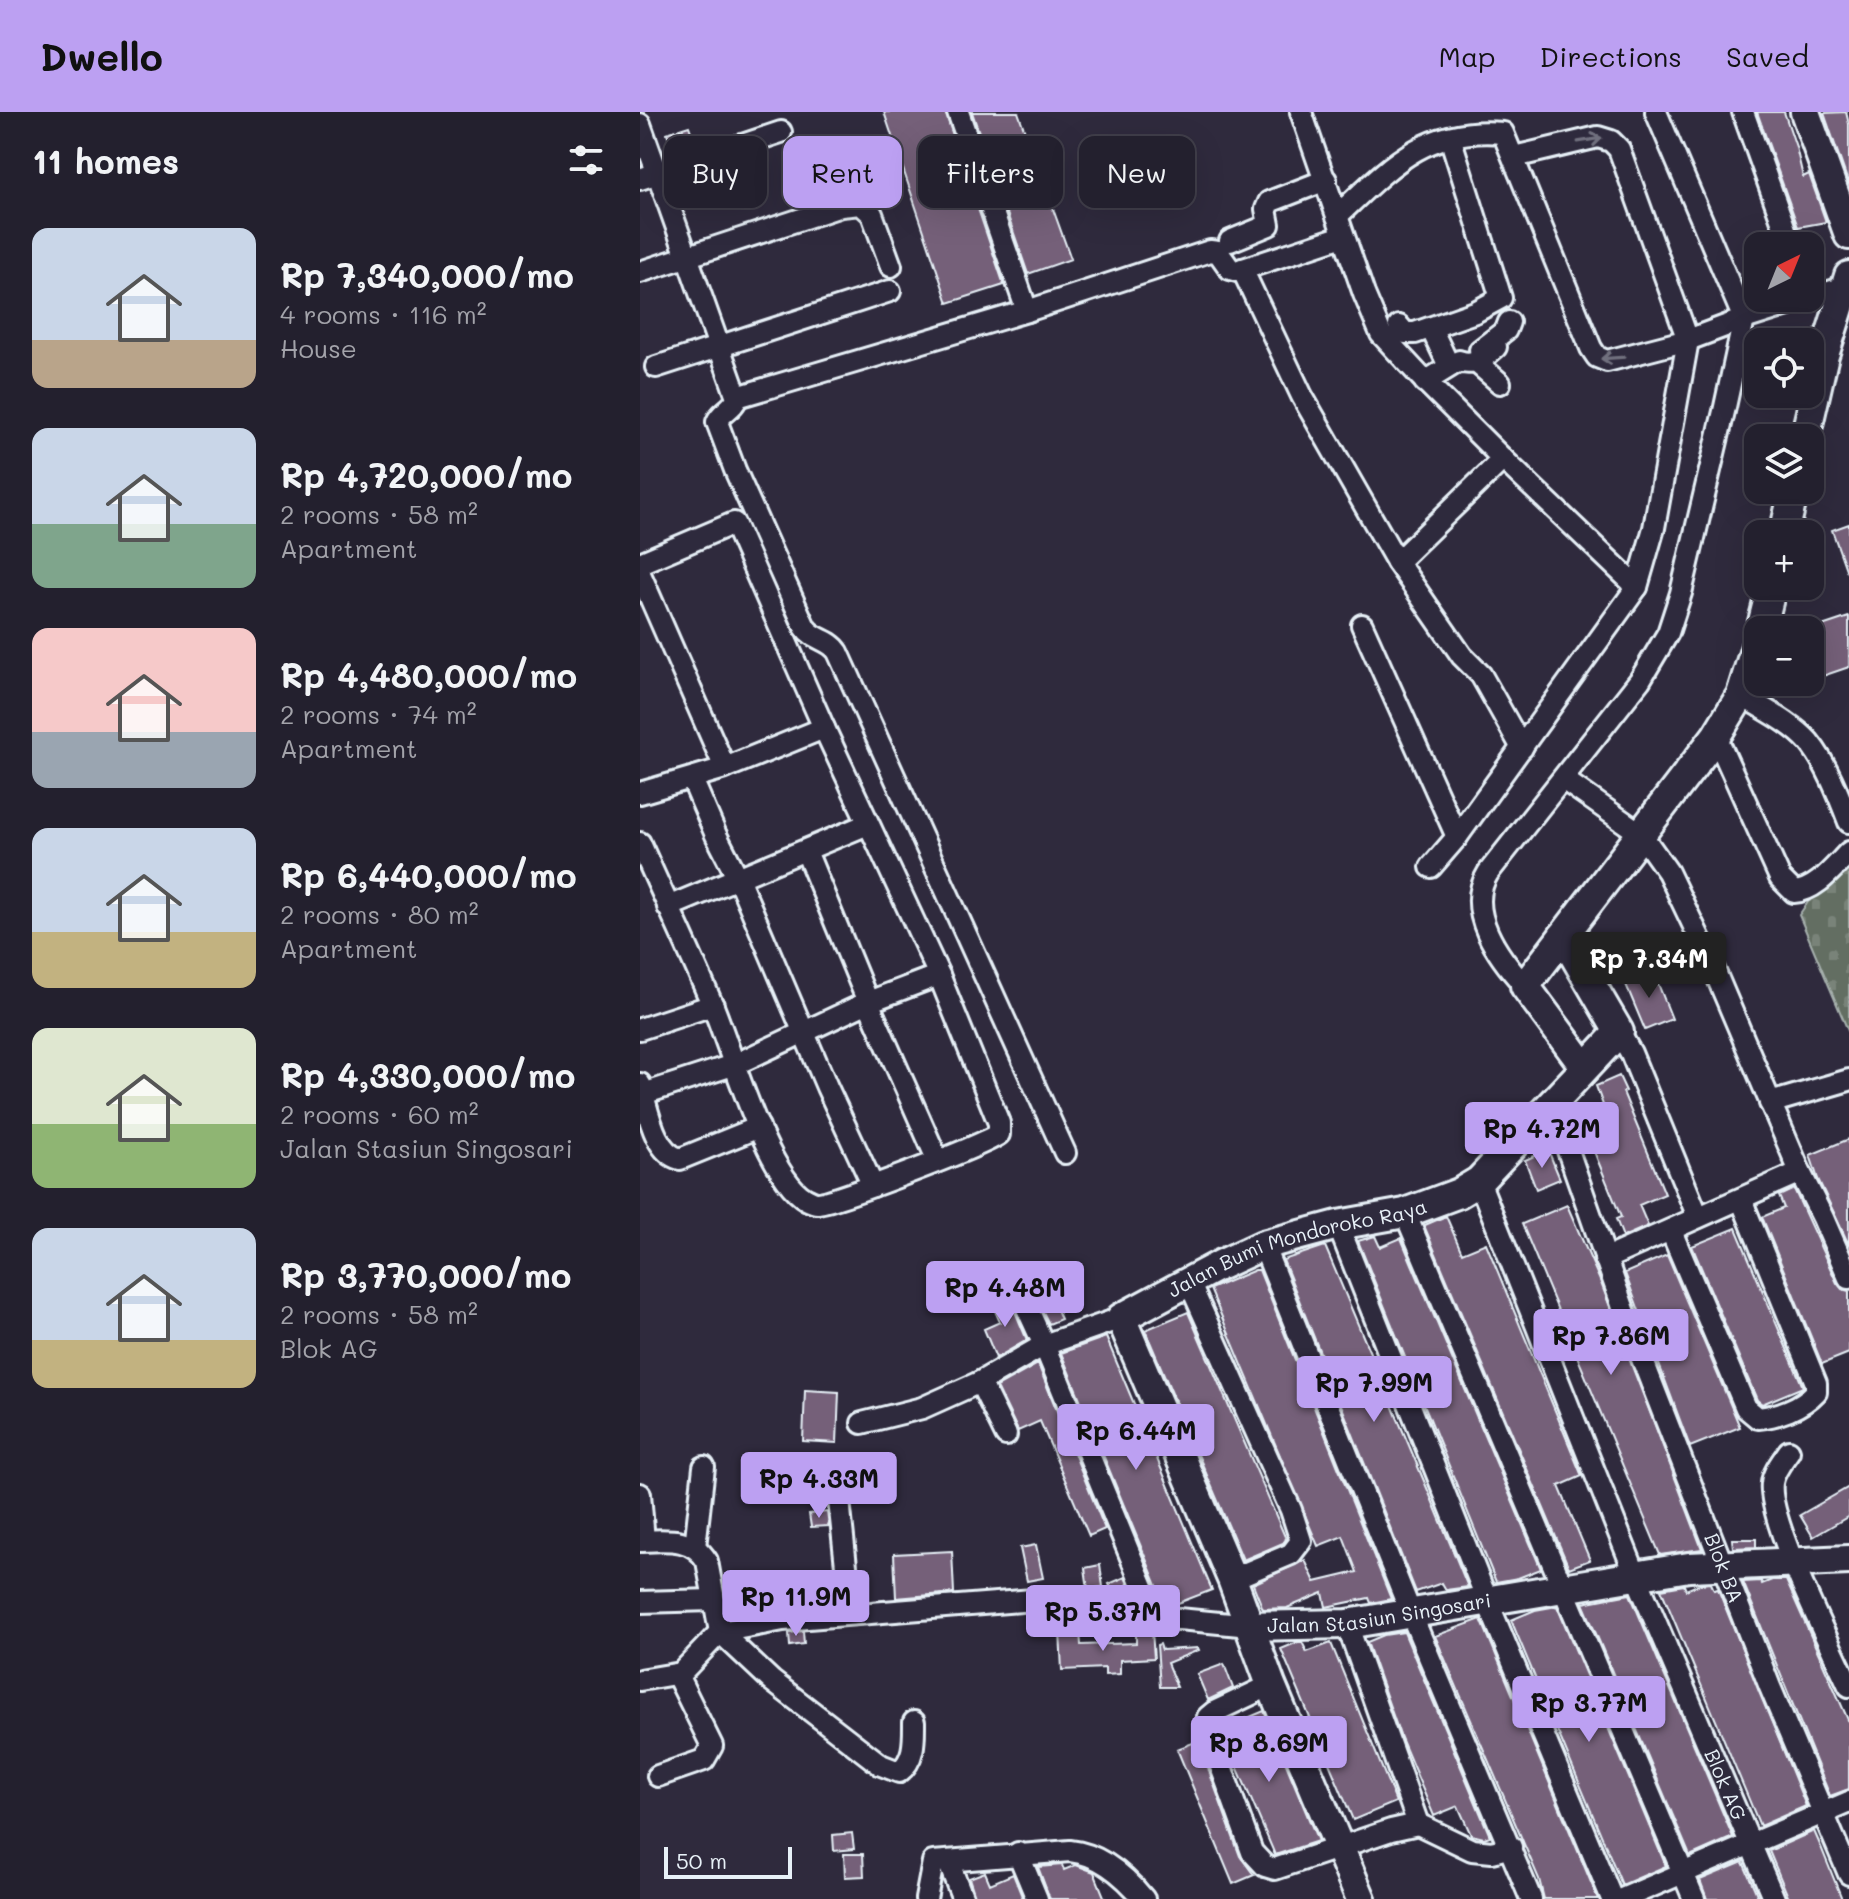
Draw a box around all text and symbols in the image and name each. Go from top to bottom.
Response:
text: Dwello [40,31,163,81]
text: Map [1439,38,1496,74]
text: Directions [1540,38,1682,74]
text: Saved [1726,38,1809,74]
one-way arrow [1576,131,1602,146]
chip: Buy [664,136,767,208]
chip: Rent [783,136,902,208]
chip: Filters [918,136,1063,208]
chip: New [1079,136,1195,208]
text: 11 homes [32,138,179,183]
icon: filters [564,138,608,182]
north arrow [1744,232,1824,312]
map controls [1744,232,1824,696]
text: Rp 7,340,000/mo [280,252,574,297]
icon: home [96,260,192,356]
text: 4 rooms · 116 m² [280,297,487,331]
button: locate [1744,328,1824,408]
text: House [280,331,357,365]
one-way arrow [1600,351,1626,366]
button: layers [1744,424,1824,504]
text: Rp 4,720,000/mo [280,452,573,497]
icon: home [96,460,192,556]
text: 2 rooms · 58 m² [280,497,478,531]
button: + [1744,520,1824,600]
text: Apartment [280,531,417,565]
button: − [1744,616,1824,696]
text: Rp 4,480,000/mo [280,652,577,697]
icon: home [96,660,192,756]
text: 2 rooms · 74 m² [280,697,477,731]
text: Apartment [280,731,417,765]
text: Rp 6,440,000/mo [280,852,577,897]
icon: home [96,860,192,956]
text: 2 rooms · 80 m² [280,897,479,931]
text: Apartment [280,931,417,965]
pin: Rp 7.34M [1566,932,1732,1000]
text: Rp 7.34M [1589,941,1709,975]
text: Rp 4,330,000/mo [280,1052,575,1097]
icon: home [96,1060,192,1156]
text: 2 rooms · 60 m² [280,1097,479,1131]
pin: Rp 4.72M [1459,1102,1625,1170]
text: Rp 4.72M [1483,1111,1601,1145]
text: Jalan Stasiun Singosari [280,1131,573,1165]
street label: Jalan Bumi Mondoroko Raya [1163,1192,1430,1303]
text: Rp 3,770,000/mo [280,1252,571,1297]
icon: home [96,1260,192,1356]
pin: Rp 4.48M [922,1261,1088,1329]
text: Rp 4.48M [944,1270,1066,1304]
text: 2 rooms · 58 m² [280,1297,478,1331]
pin: Rp 7.86M [1528,1309,1694,1377]
text: Rp 7.86M [1551,1318,1671,1352]
text: Blok AG [280,1331,377,1365]
pin: Rp 7.99M [1291,1356,1457,1424]
text: Rp 7.99M [1315,1365,1433,1399]
pin: Rp 6.44M [1053,1404,1219,1472]
text: Rp 6.44M [1075,1413,1197,1447]
pin: Rp 4.33M [736,1452,902,1520]
text: Rp 4.33M [759,1461,879,1495]
street label: Blok BA [1699,1529,1750,1606]
pin: Rp 11.9M [713,1570,879,1638]
text: Rp 11.9M [740,1579,852,1613]
pin: Rp 5.37M [1020,1585,1186,1653]
street label: Jalan Stasiun Singosari [1267,1586,1493,1638]
text: Rp 5.37M [1044,1594,1162,1628]
pin: Rp 3.77M [1506,1676,1672,1744]
text: Rp 3.77M [1530,1685,1648,1719]
pin: Rp 8.69M [1186,1716,1352,1784]
text: Rp 8.69M [1209,1725,1329,1759]
street label: Blok AG [1699,1745,1753,1824]
scale bar [664,1843,792,1879]
text: 50 m [676,1846,727,1875]

